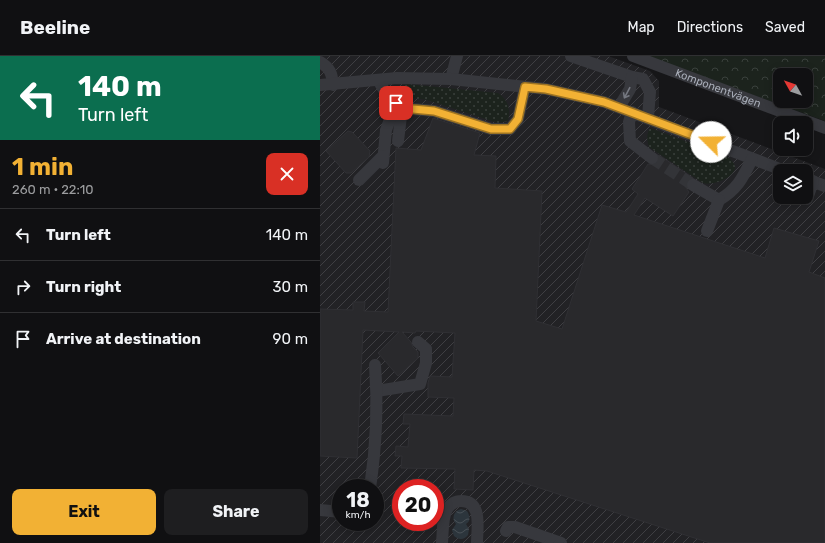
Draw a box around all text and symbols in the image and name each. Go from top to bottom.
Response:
text: Beeline [20,16,90,39]
text: Map [628,19,655,36]
text: Directions [677,19,743,36]
text: Saved [765,19,805,36]
street label: Komponentvägen [674,66,763,110]
north arrow [773,68,813,108]
map controls [773,68,813,204]
text: 140 m [78,70,162,103]
icon: left [12,72,64,124]
pin [379,86,413,120]
one-way arrow [623,86,630,98]
icon: arrive [385,92,407,114]
text: Turn left [78,104,148,126]
button: sound [773,116,813,156]
position arrow [690,121,732,163]
text: 1 min [12,153,73,181]
button: close [266,153,308,195]
button: layers [773,164,813,204]
text: 260 m · 22:10 [12,182,94,197]
icon: left [12,224,34,246]
text: Turn left [46,226,111,244]
text: 140 m [266,226,308,244]
icon: right [12,276,34,298]
text: Turn right [46,278,121,296]
text: 30 m [272,278,308,296]
icon: arrive [12,328,34,350]
text: Arrive at destination [46,330,201,348]
text: 90 m [273,330,308,348]
speed limit sign: 20 [392,479,444,531]
text: 18 [346,488,370,512]
button: Exit [12,489,156,535]
button: Share [164,489,308,535]
text: km/h [346,509,370,521]

